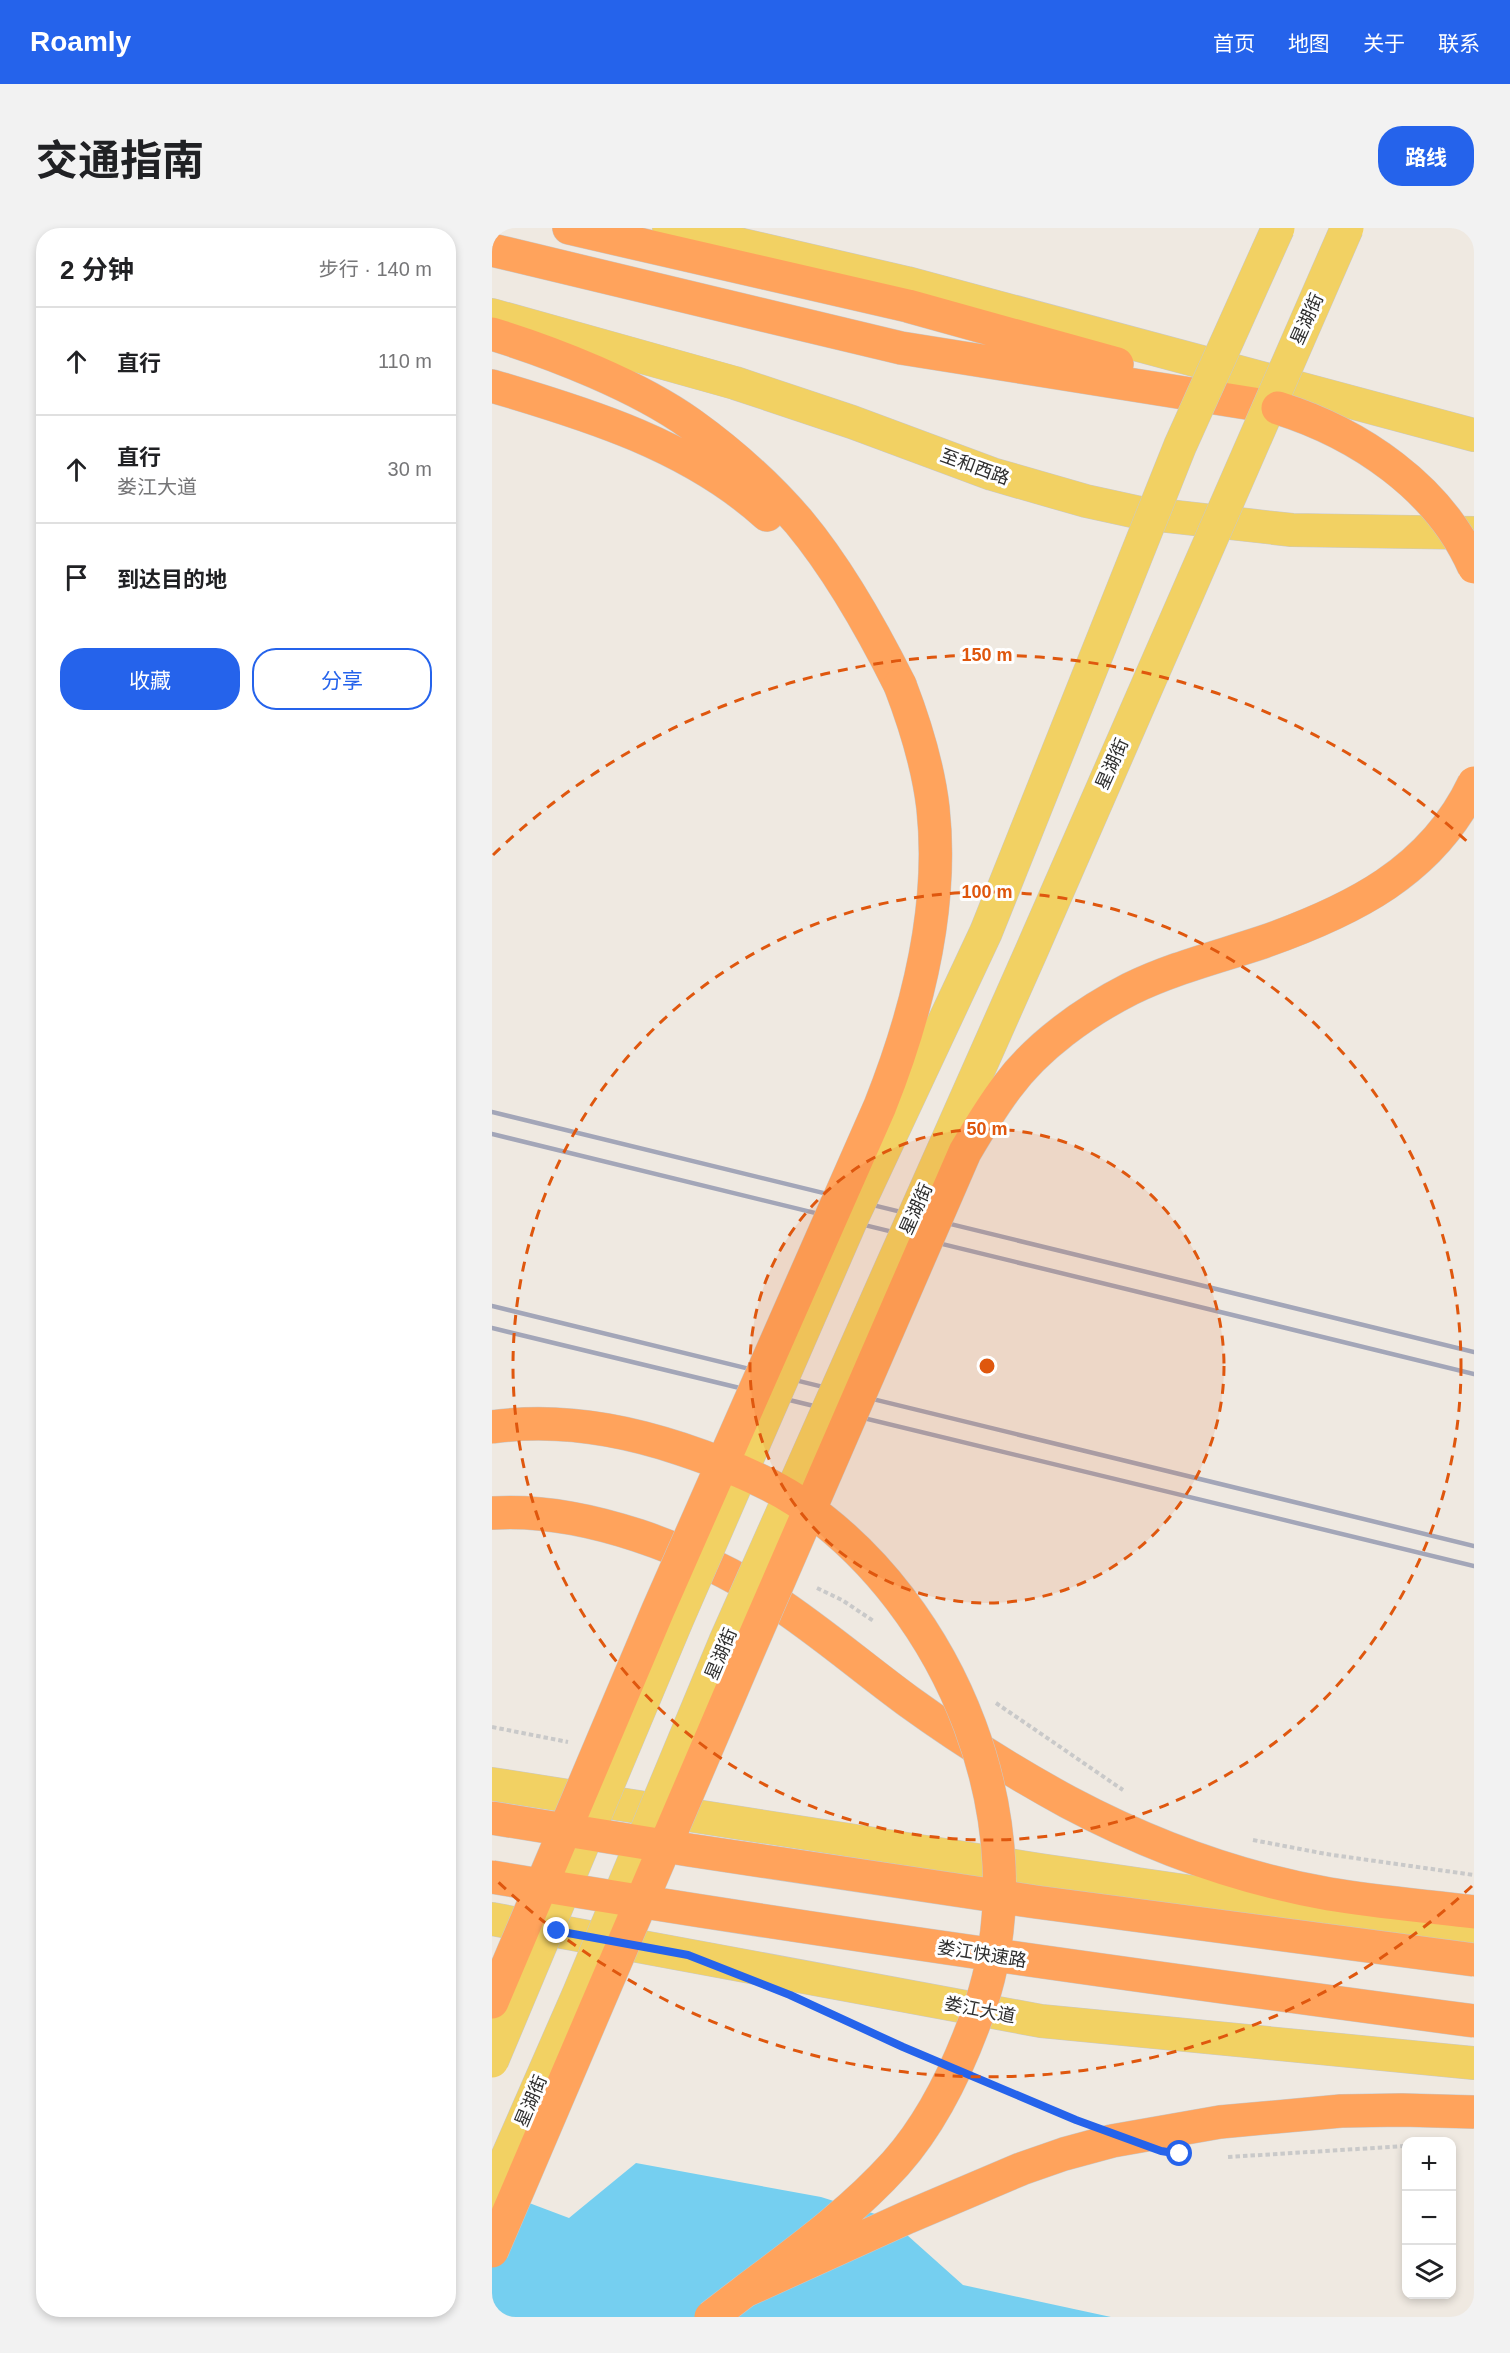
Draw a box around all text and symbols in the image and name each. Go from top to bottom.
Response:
text: Roamly [30,26,131,57]
text: 首页 [1213,32,1255,55]
text: 地图 [1288,32,1330,55]
text: 关于 [1363,32,1405,55]
text: 联系 [1438,32,1480,55]
button: 路线 [1378,126,1474,186]
text: 交通指南 [36,137,204,184]
text: 2 分钟 [60,255,134,285]
text: 步行 · 140 m [319,258,432,280]
street label: 星湖街 [1287,290,1327,348]
icon: ahead [60,345,93,378]
text: 110 m [378,350,432,372]
text: 直行 [117,351,161,376]
text: 直行 [117,445,161,470]
street label: 至和西路 [938,445,1012,489]
icon: ahead [60,453,93,486]
text: 30 m [388,458,432,480]
text: 娄江大道 [117,476,197,498]
icon: arrive [60,561,93,594]
text: 到达目的地 [117,567,227,592]
text: 150 m [961,645,1013,665]
button: 收藏 [60,648,240,710]
button: 分享 [252,648,432,710]
street label: 星湖街 [1092,735,1132,793]
text: 100 m [961,882,1013,902]
text: 50 m [966,1119,1008,1139]
street label: 星湖街 [896,1180,936,1238]
centre of rings [977,1356,997,1376]
street label: 星湖街 [701,1625,741,1683]
route end [543,1917,569,1943]
street label: 娄江快速路 [936,1937,1028,1971]
street label: 娄江大道 [943,1993,1017,2027]
street label: 星湖街 [511,2072,551,2130]
map controls [1402,2137,1456,2299]
button: + [1402,2137,1456,2191]
route start [1166,2140,1192,2166]
button: − [1402,2191,1456,2245]
button: layers [1402,2245,1456,2299]

